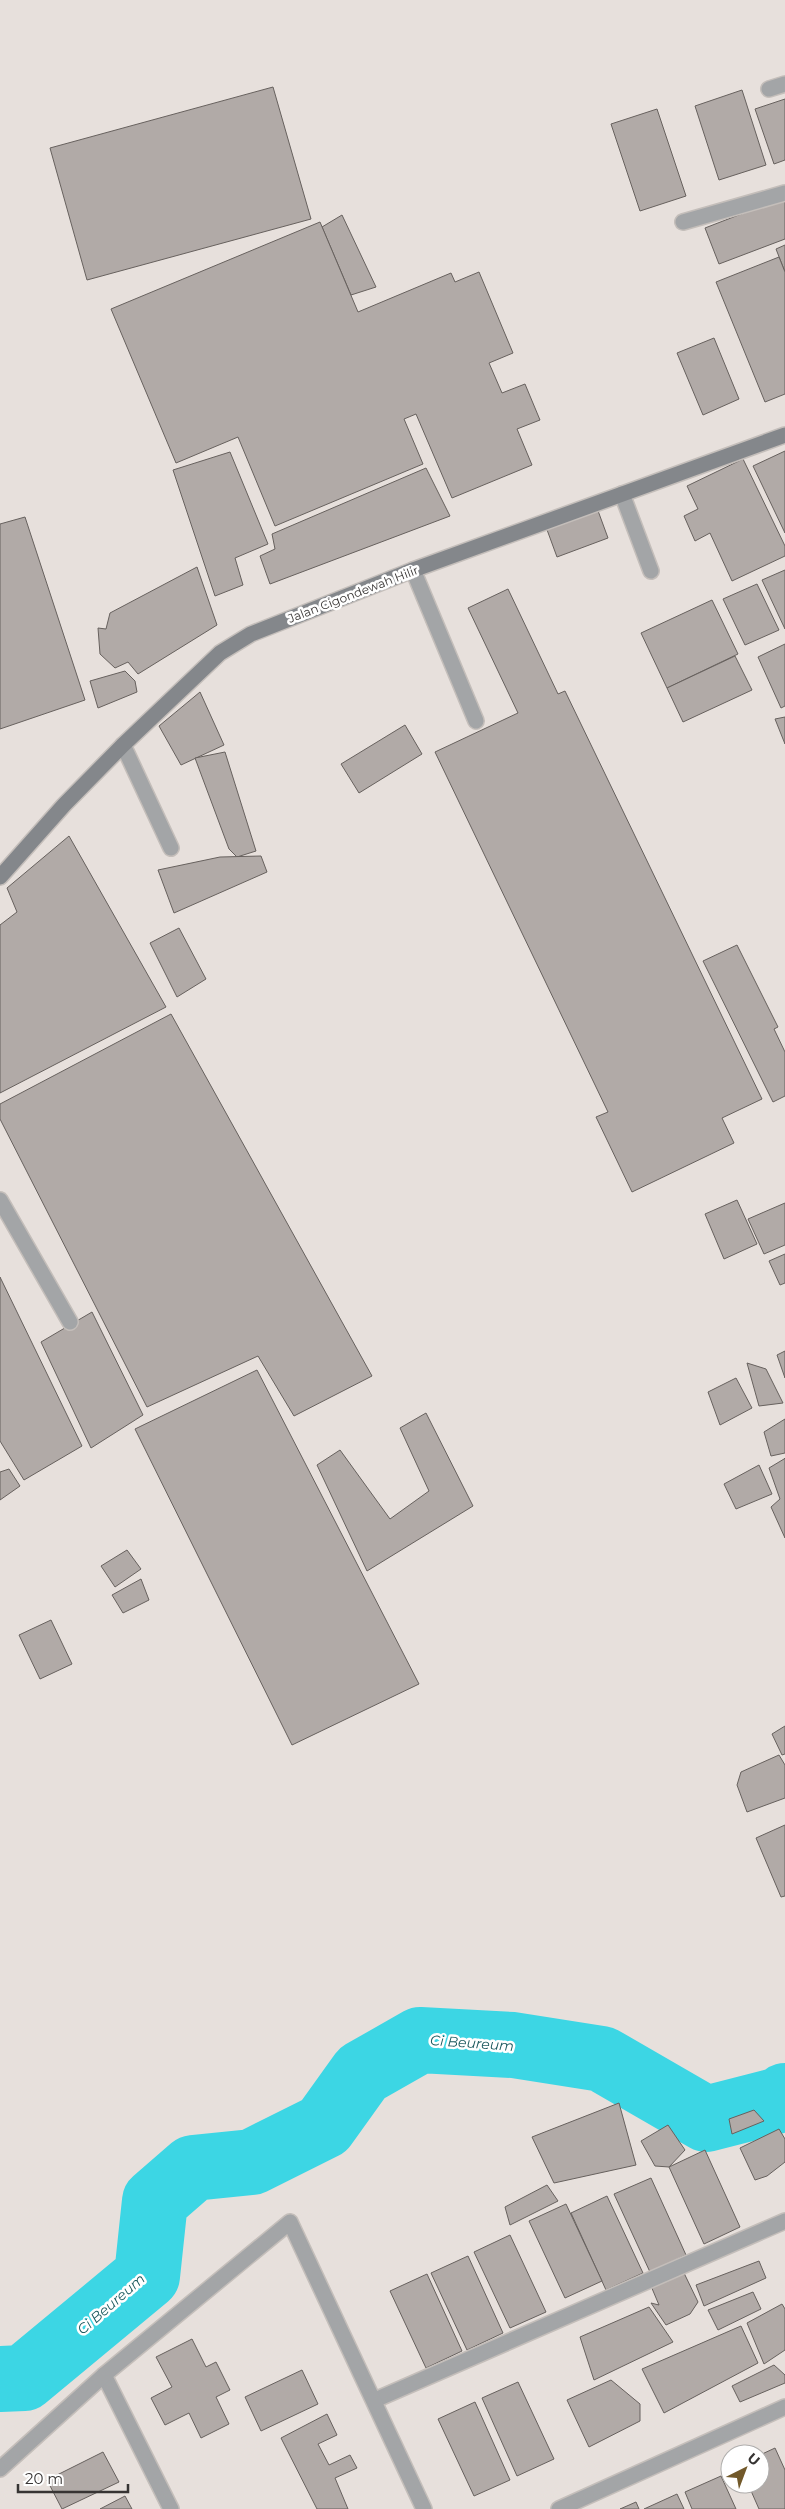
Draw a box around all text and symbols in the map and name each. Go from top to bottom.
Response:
street label: Jalan Cigondewah Hilir [285,562,420,626]
water label: Ci Beureum [429,2031,515,2055]
water label: Ci Beureum [73,2270,149,2338]
north arrow [720,2444,770,2494]
text: U [744,2449,764,2470]
scale bar [18,2462,128,2494]
text: 20 m [25,2469,63,2488]

